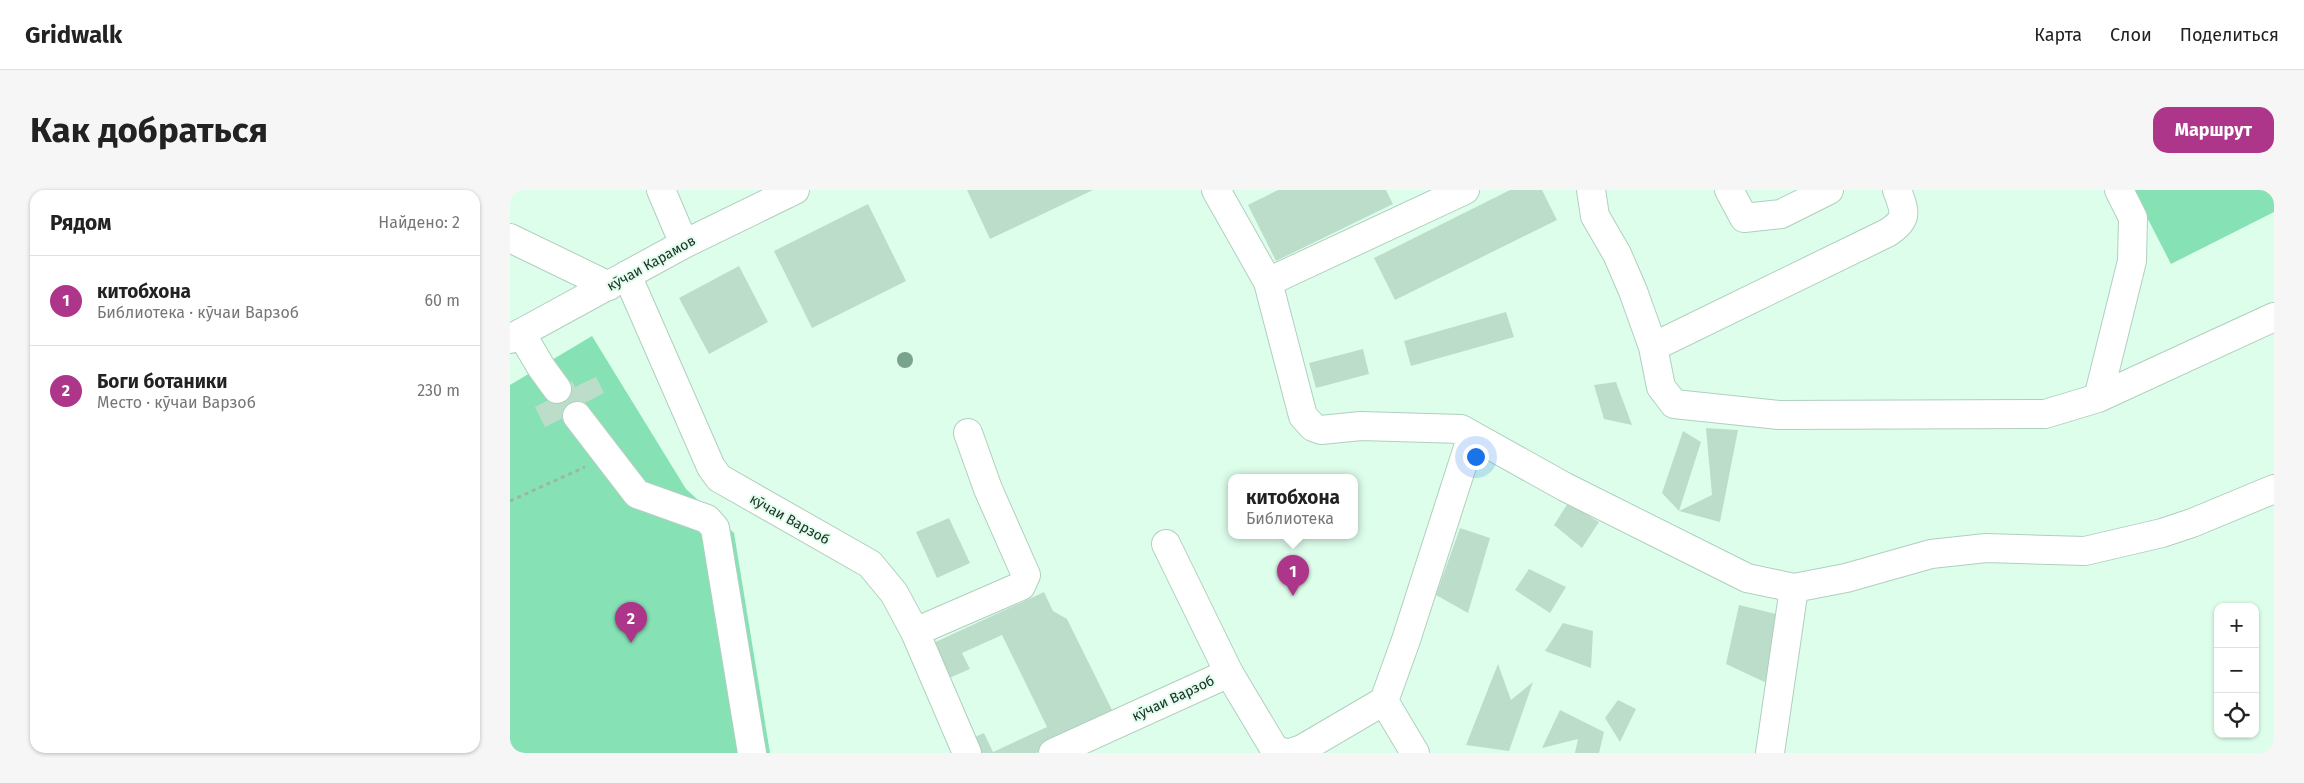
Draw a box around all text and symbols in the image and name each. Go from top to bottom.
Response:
text: Gridwalk [25,21,122,49]
text: Карта [2034,24,2082,46]
text: Слои [2110,24,2152,46]
text: Поделиться [2180,24,2279,46]
button: Маршрут [2153,107,2274,153]
text: Как добраться [30,109,268,151]
text: Рядом [50,210,111,236]
text: Найдено: 2 [378,213,460,232]
street label: кӯчаи Карамов [604,232,699,295]
text: китобхона [97,280,191,303]
text: 1 [62,291,70,310]
text: 60 m [425,291,460,310]
text: Библиотека · кӯчаи Варзоб [97,303,299,322]
text: Боги ботаники [97,370,228,393]
text: 2 [62,381,70,400]
text: 230 m [417,381,460,400]
text: Место · кӯчаи Варзоб [97,393,256,412]
your location [1463,444,1489,470]
popup [1228,474,1358,539]
text: китобхона [1246,486,1340,509]
street label: кӯчаи Варзоб [747,490,833,548]
text: Библиотека [1246,509,1334,528]
pin: 1 [1277,555,1309,596]
pin: 2 [615,602,647,643]
map controls [2214,603,2259,738]
button: + [2214,603,2259,648]
button: − [2214,648,2259,693]
street label: кӯчаи Варзоб [1129,672,1217,725]
button: locate [2214,693,2259,738]

